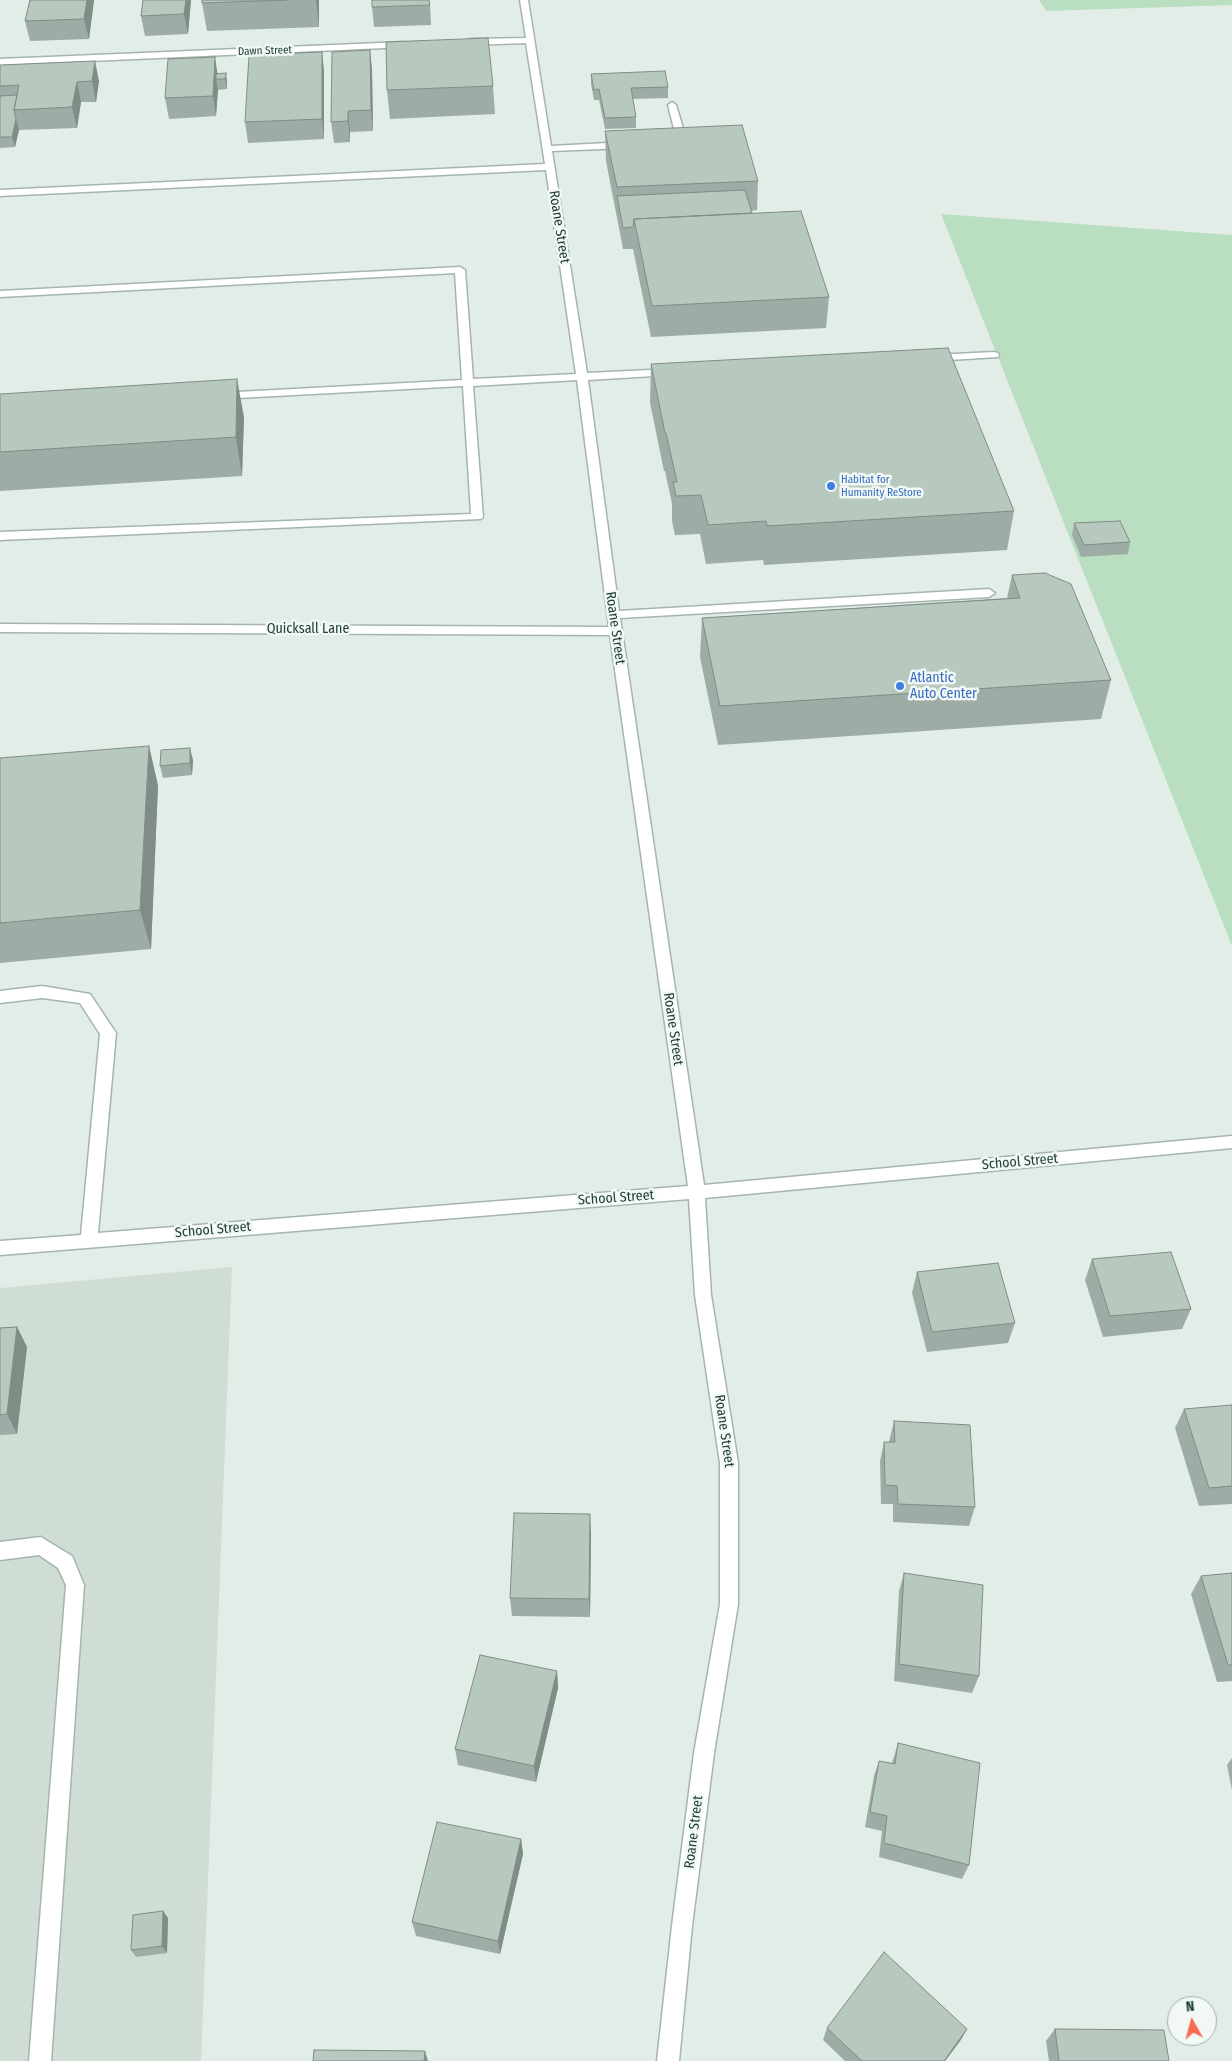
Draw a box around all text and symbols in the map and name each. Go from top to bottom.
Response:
street label: Dawn Street [238,43,292,59]
street label: Roane Street [545,189,573,265]
place label: Habitat for Humanity ReStore [841,473,922,499]
marker: Habitat for Humanity ReStore [825,480,837,492]
street label: Roane Street [602,590,628,666]
street label: Quicksall Lane [267,621,349,637]
place label: Atlantic Auto Center [910,670,977,702]
marker: Atlantic Auto Center [894,680,906,692]
street label: Roane Street [660,991,686,1067]
street label: School Street [981,1150,1059,1174]
street label: School Street [577,1187,655,1209]
street label: School Street [174,1218,252,1242]
street label: Roane Street [711,1393,737,1469]
street label: Roane Street [681,1794,707,1870]
north arrow [1167,1996,1217,2046]
text: N [1185,1998,1195,2016]

